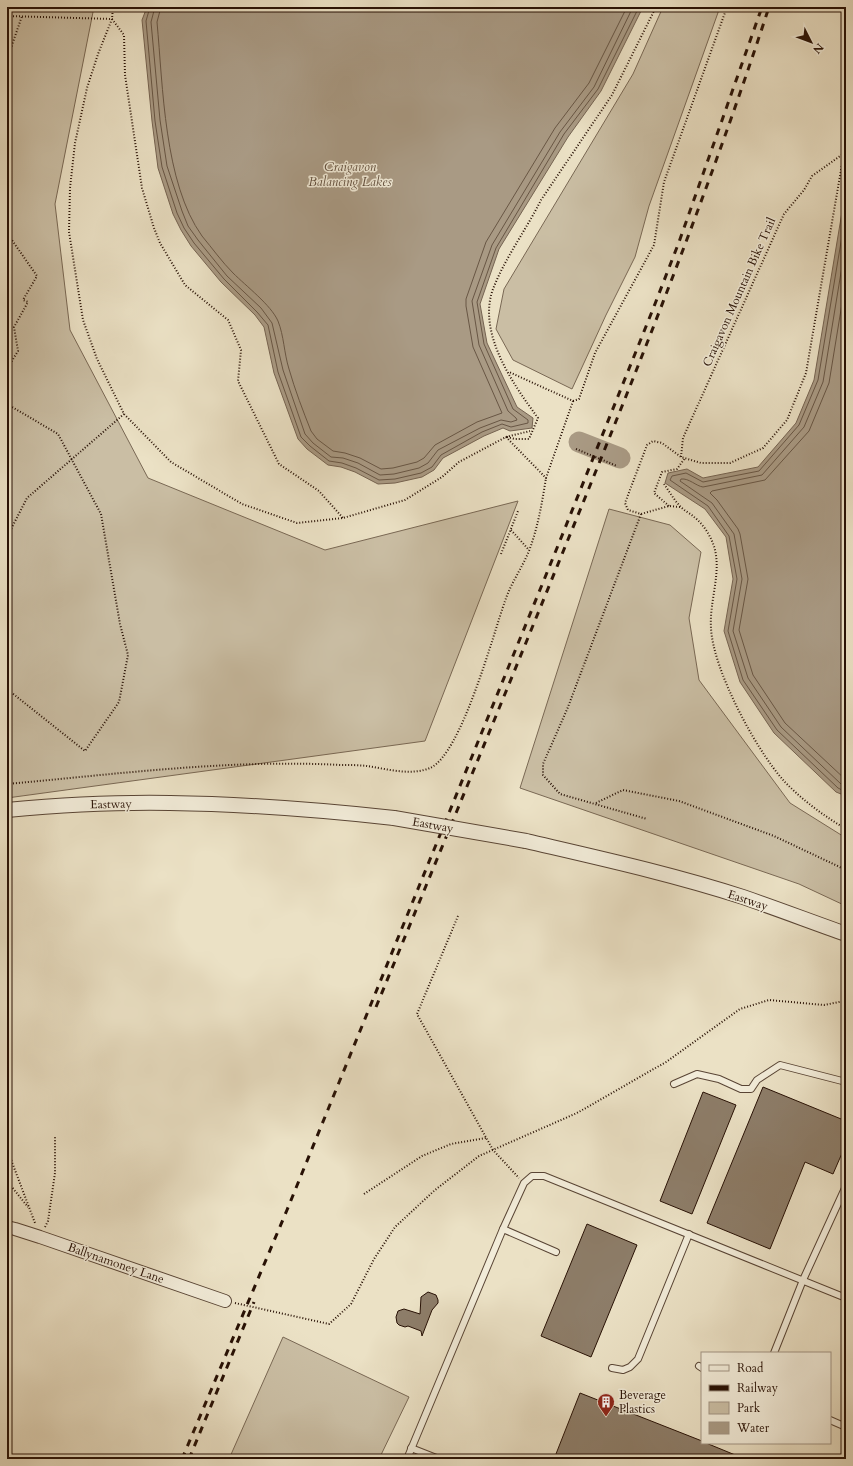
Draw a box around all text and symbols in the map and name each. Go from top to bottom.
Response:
north arrow [791,22,831,62]
text: N [809,40,827,57]
water label: Craigavon Balancing Lakes [308,158,392,191]
street label: Craigavon Mountain Bike Trail [699,215,779,369]
street label: Eastway [90,796,133,812]
street label: Eastway [411,814,455,837]
street label: Eastway [726,886,771,914]
street label: Ballynamoney Lane [66,1239,166,1287]
legend [701,1352,831,1444]
text: Road [737,1360,764,1376]
text: Railway [737,1380,779,1396]
place label: Beverage Plastics [619,1387,666,1417]
building icon: Beverage Plastics [596,1392,616,1417]
text: Park [737,1400,761,1416]
text: Water [736,1420,770,1436]

